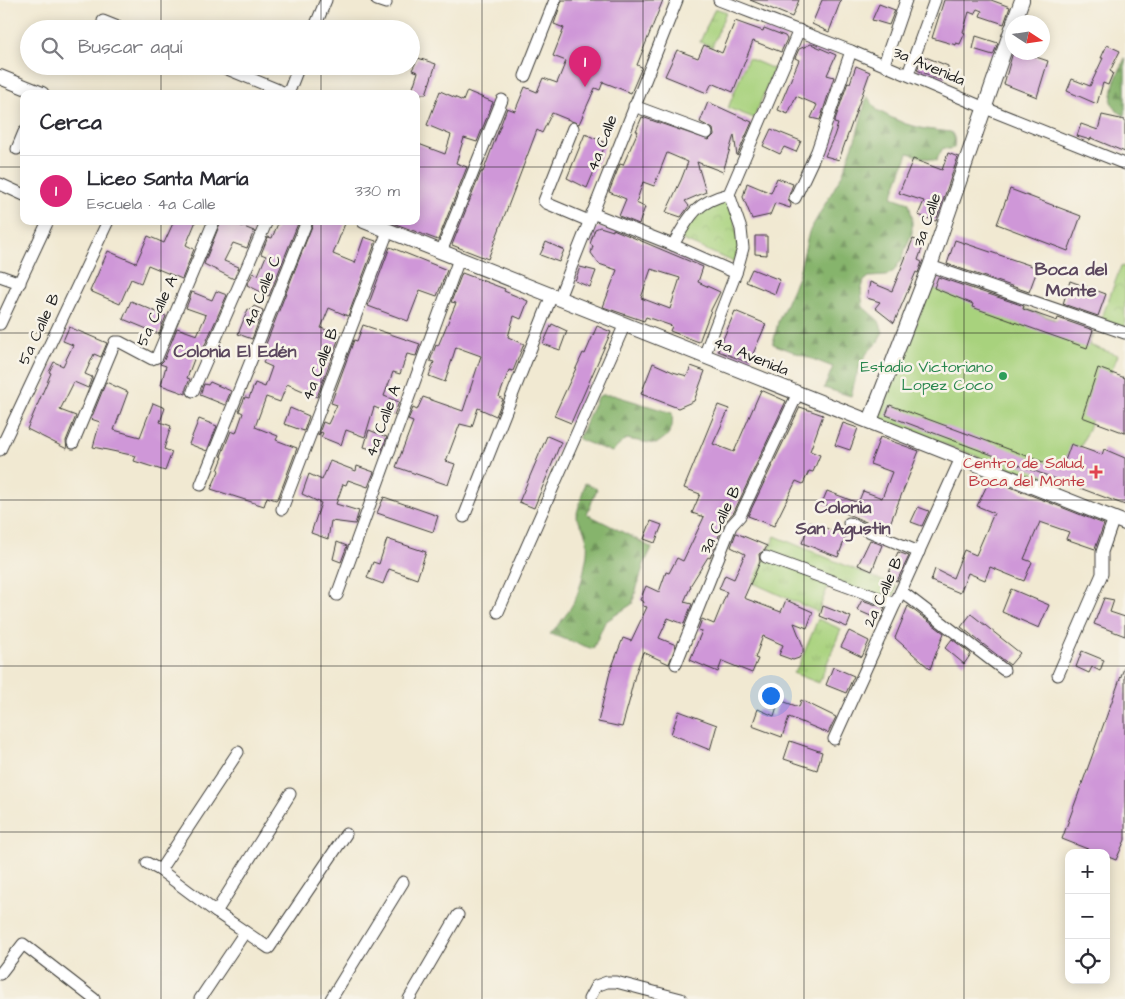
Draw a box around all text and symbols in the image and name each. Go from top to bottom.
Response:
north arrow [1005,15,1050,60]
search box [20,20,420,75]
icon: search [38,34,66,62]
text: Buscar aquí [78,34,182,61]
street label: 3a Avenida [889,41,969,91]
pin: 1 [569,46,601,87]
text: Cerca [40,108,102,137]
street label: 4a Calle [581,111,623,174]
text: Liceo Santa María [87,166,248,193]
text: 1 [55,180,57,202]
text: 330 m [355,180,400,202]
street label: 3a Calle [908,190,947,250]
text: Escuela · 4a Calle [87,193,216,215]
street label: 4a Calle C [238,251,286,331]
district label: Boca del Monte [1035,257,1107,303]
street label: 5a Calle A [131,272,183,350]
street label: 5a Calle B [13,289,65,368]
street label: 4a Calle B [296,324,344,404]
street label: 4a Avenida [710,331,792,381]
district label: Colonia El Edén [173,339,297,364]
place label: Estadio Victoriano Lopez Coco [860,356,993,396]
marker: Estadio Victoriano Lopez Coco [997,370,1009,382]
street label: 4a Calle A [360,382,406,460]
place label: Centro de Salud, Boca del Monte [963,452,1085,492]
marker: Centro de Salud, Boca del Monte [1089,465,1103,479]
street label: 3a Calle B [694,482,746,558]
district label: Colonia San Agustin [795,495,890,542]
street label: 2a Calle B [858,553,908,631]
your location [758,683,784,709]
map controls [1065,849,1110,984]
button: + [1065,849,1110,894]
button: − [1065,894,1110,939]
button: locate [1065,939,1110,984]

